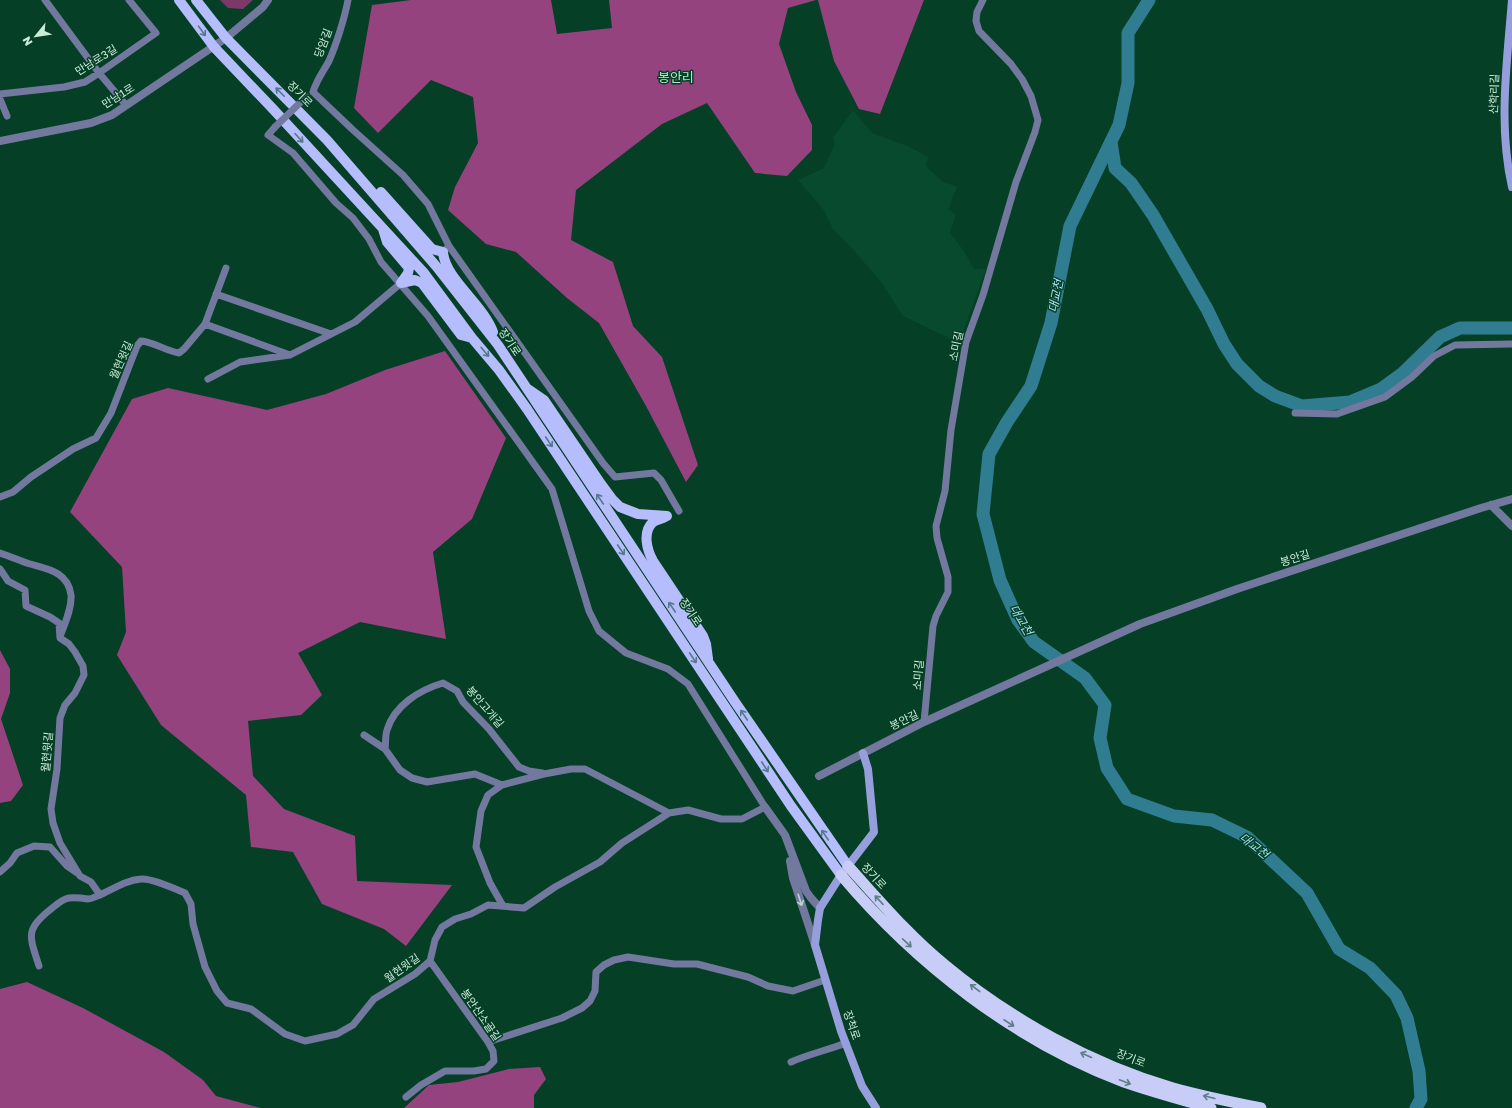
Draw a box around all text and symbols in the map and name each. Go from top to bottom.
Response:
north arrow [16,16,56,56]
one-way arrow [198,26,206,37]
street label: 당암길 [311,26,334,59]
text: N [19,34,35,48]
street label: 만남로3길 [72,42,119,78]
district label: 봉안리 [658,69,694,85]
street label: 산학리길 [1486,74,1501,114]
street label: 장기로 [285,78,316,109]
street label: 만남1로 [99,81,136,111]
one-way arrow [275,87,285,97]
one-way arrow [294,132,303,142]
water label: 대교천 [1045,276,1066,314]
street label: 장기로 [497,325,524,358]
street label: 소미길 [946,330,965,362]
street label: 월현윗길 [106,339,135,381]
one-way arrow [480,347,489,358]
one-way arrow [545,436,553,447]
one-way arrow [596,494,604,505]
one-way arrow [617,544,625,555]
street label: 봉안길 [1278,547,1311,568]
street label: 장기로 [678,595,705,628]
one-way arrow [668,602,676,613]
water label: 대교천 [1007,602,1037,640]
one-way arrow [689,652,697,663]
street label: 소미길 [910,659,925,691]
street label: 봉안고개길 [464,683,507,730]
street label: 봉안길 [887,707,920,732]
one-way arrow [740,710,748,721]
street label: 월현윗길 [38,731,55,773]
one-way arrow [761,761,769,772]
one-way arrow [821,829,829,840]
water label: 대교천 [1237,829,1274,863]
street label: 장기로 [859,860,889,891]
one-way arrow [797,893,804,906]
one-way arrow [875,896,884,906]
one-way arrow [902,939,912,948]
street label: 월현윗길 [381,951,422,985]
one-way arrow [970,983,981,992]
street label: 봉안산소골길 [459,986,504,1043]
street label: 장척로 [841,1008,864,1041]
one-way arrow [1004,1019,1015,1027]
street label: 장기로 [1115,1046,1148,1069]
one-way arrow [1081,1050,1093,1058]
one-way arrow [1119,1078,1131,1086]
one-way arrow [1203,1092,1216,1100]

